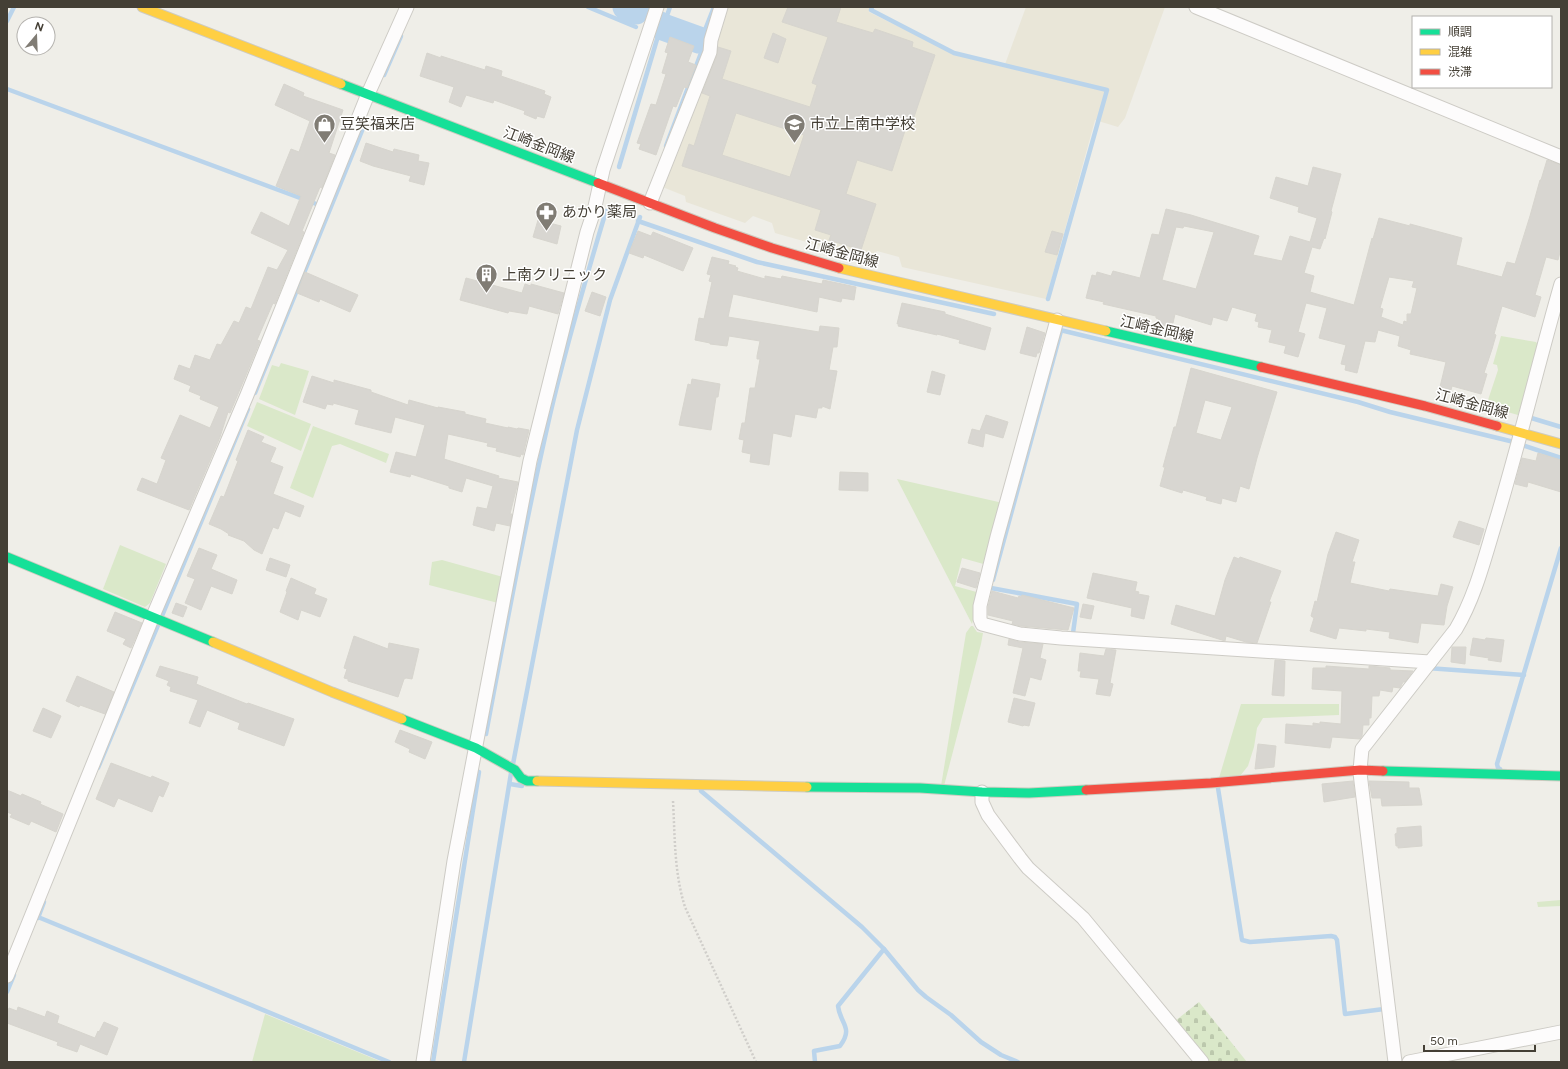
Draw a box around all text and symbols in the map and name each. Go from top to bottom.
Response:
north arrow [16,16,56,56]
legend [1412,16,1552,88]
text: N [33,19,45,35]
text: 順調 [1448,25,1472,39]
text: 混雑 [1448,45,1472,59]
text: 渋滞 [1448,65,1472,79]
shop icon: 豆笑福来店 [312,111,338,144]
school or university icon: 市立上南中学校 [781,111,807,144]
place label: 豆笑福来店 [340,115,415,133]
place label: 市立上南中学校 [810,115,915,133]
street label: 江崎金岡線 [501,123,577,167]
pharmacy icon: あかり薬局 [534,199,560,232]
place label: あかり薬局 [562,203,637,221]
street label: 江崎金岡線 [803,235,881,271]
building icon: 上南クリニック [474,262,500,295]
place label: 上南クリニック [502,266,607,284]
street label: 江崎金岡線 [1118,312,1196,346]
street label: 江崎金岡線 [1433,386,1511,422]
scale bar [1424,1027,1535,1053]
text: 50 m [1430,1034,1458,1048]

